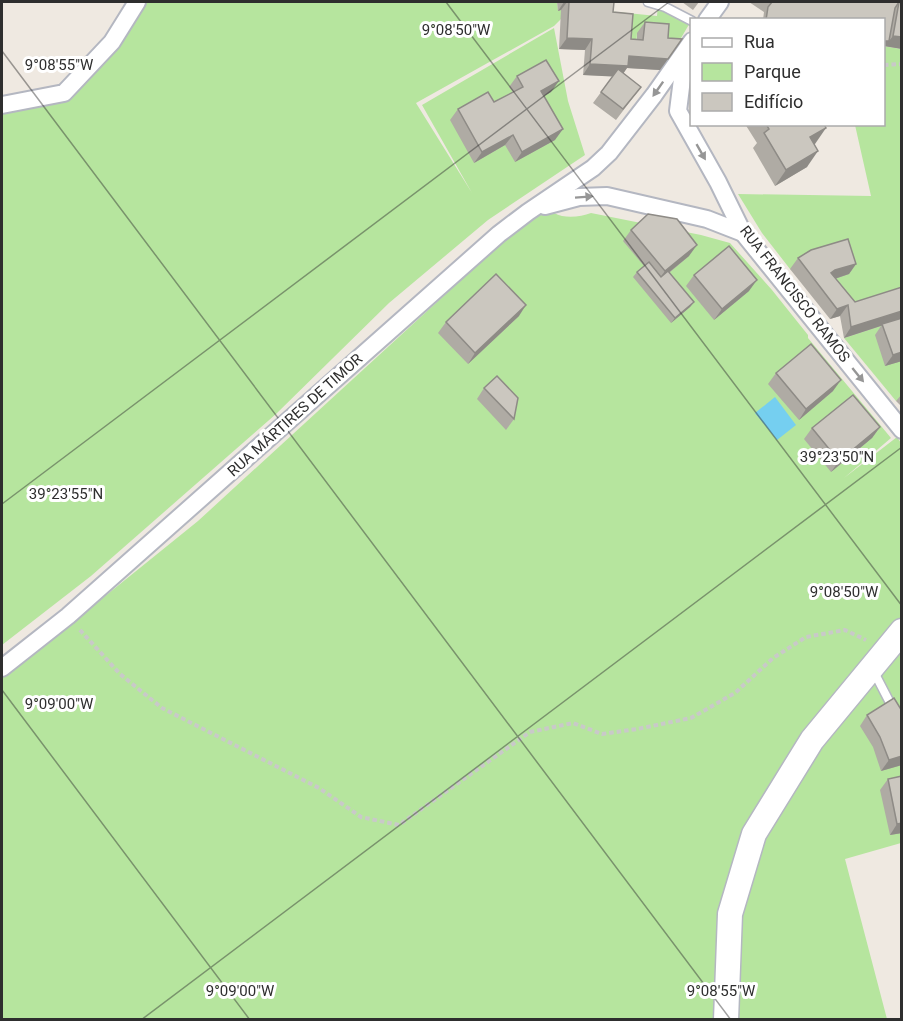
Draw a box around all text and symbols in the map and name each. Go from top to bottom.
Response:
legend [690,18,885,126]
text: 9°08'50"W [422,21,490,39]
text: Rua [744,31,775,52]
text: 9°08'55"W [25,56,93,74]
text: Parque [744,61,801,82]
one-way arrow [652,81,664,97]
text: Edifício [744,91,803,112]
one-way arrow [695,144,706,160]
one-way arrow [575,193,594,202]
street label: RUA FRANCISCO RAMOS [736,222,854,366]
street label: RUA MÁRTIRES DE TIMOR [224,350,366,480]
one-way arrow [851,367,864,382]
text: 39°23'50"N [800,448,874,466]
text: 39°23'55"N [29,485,103,503]
text: 9°08'50"W [810,583,878,601]
text: 9°09'00"W [25,695,93,713]
text: 9°09'00"W [206,982,274,1000]
text: 9°08'55"W [687,982,755,1000]

